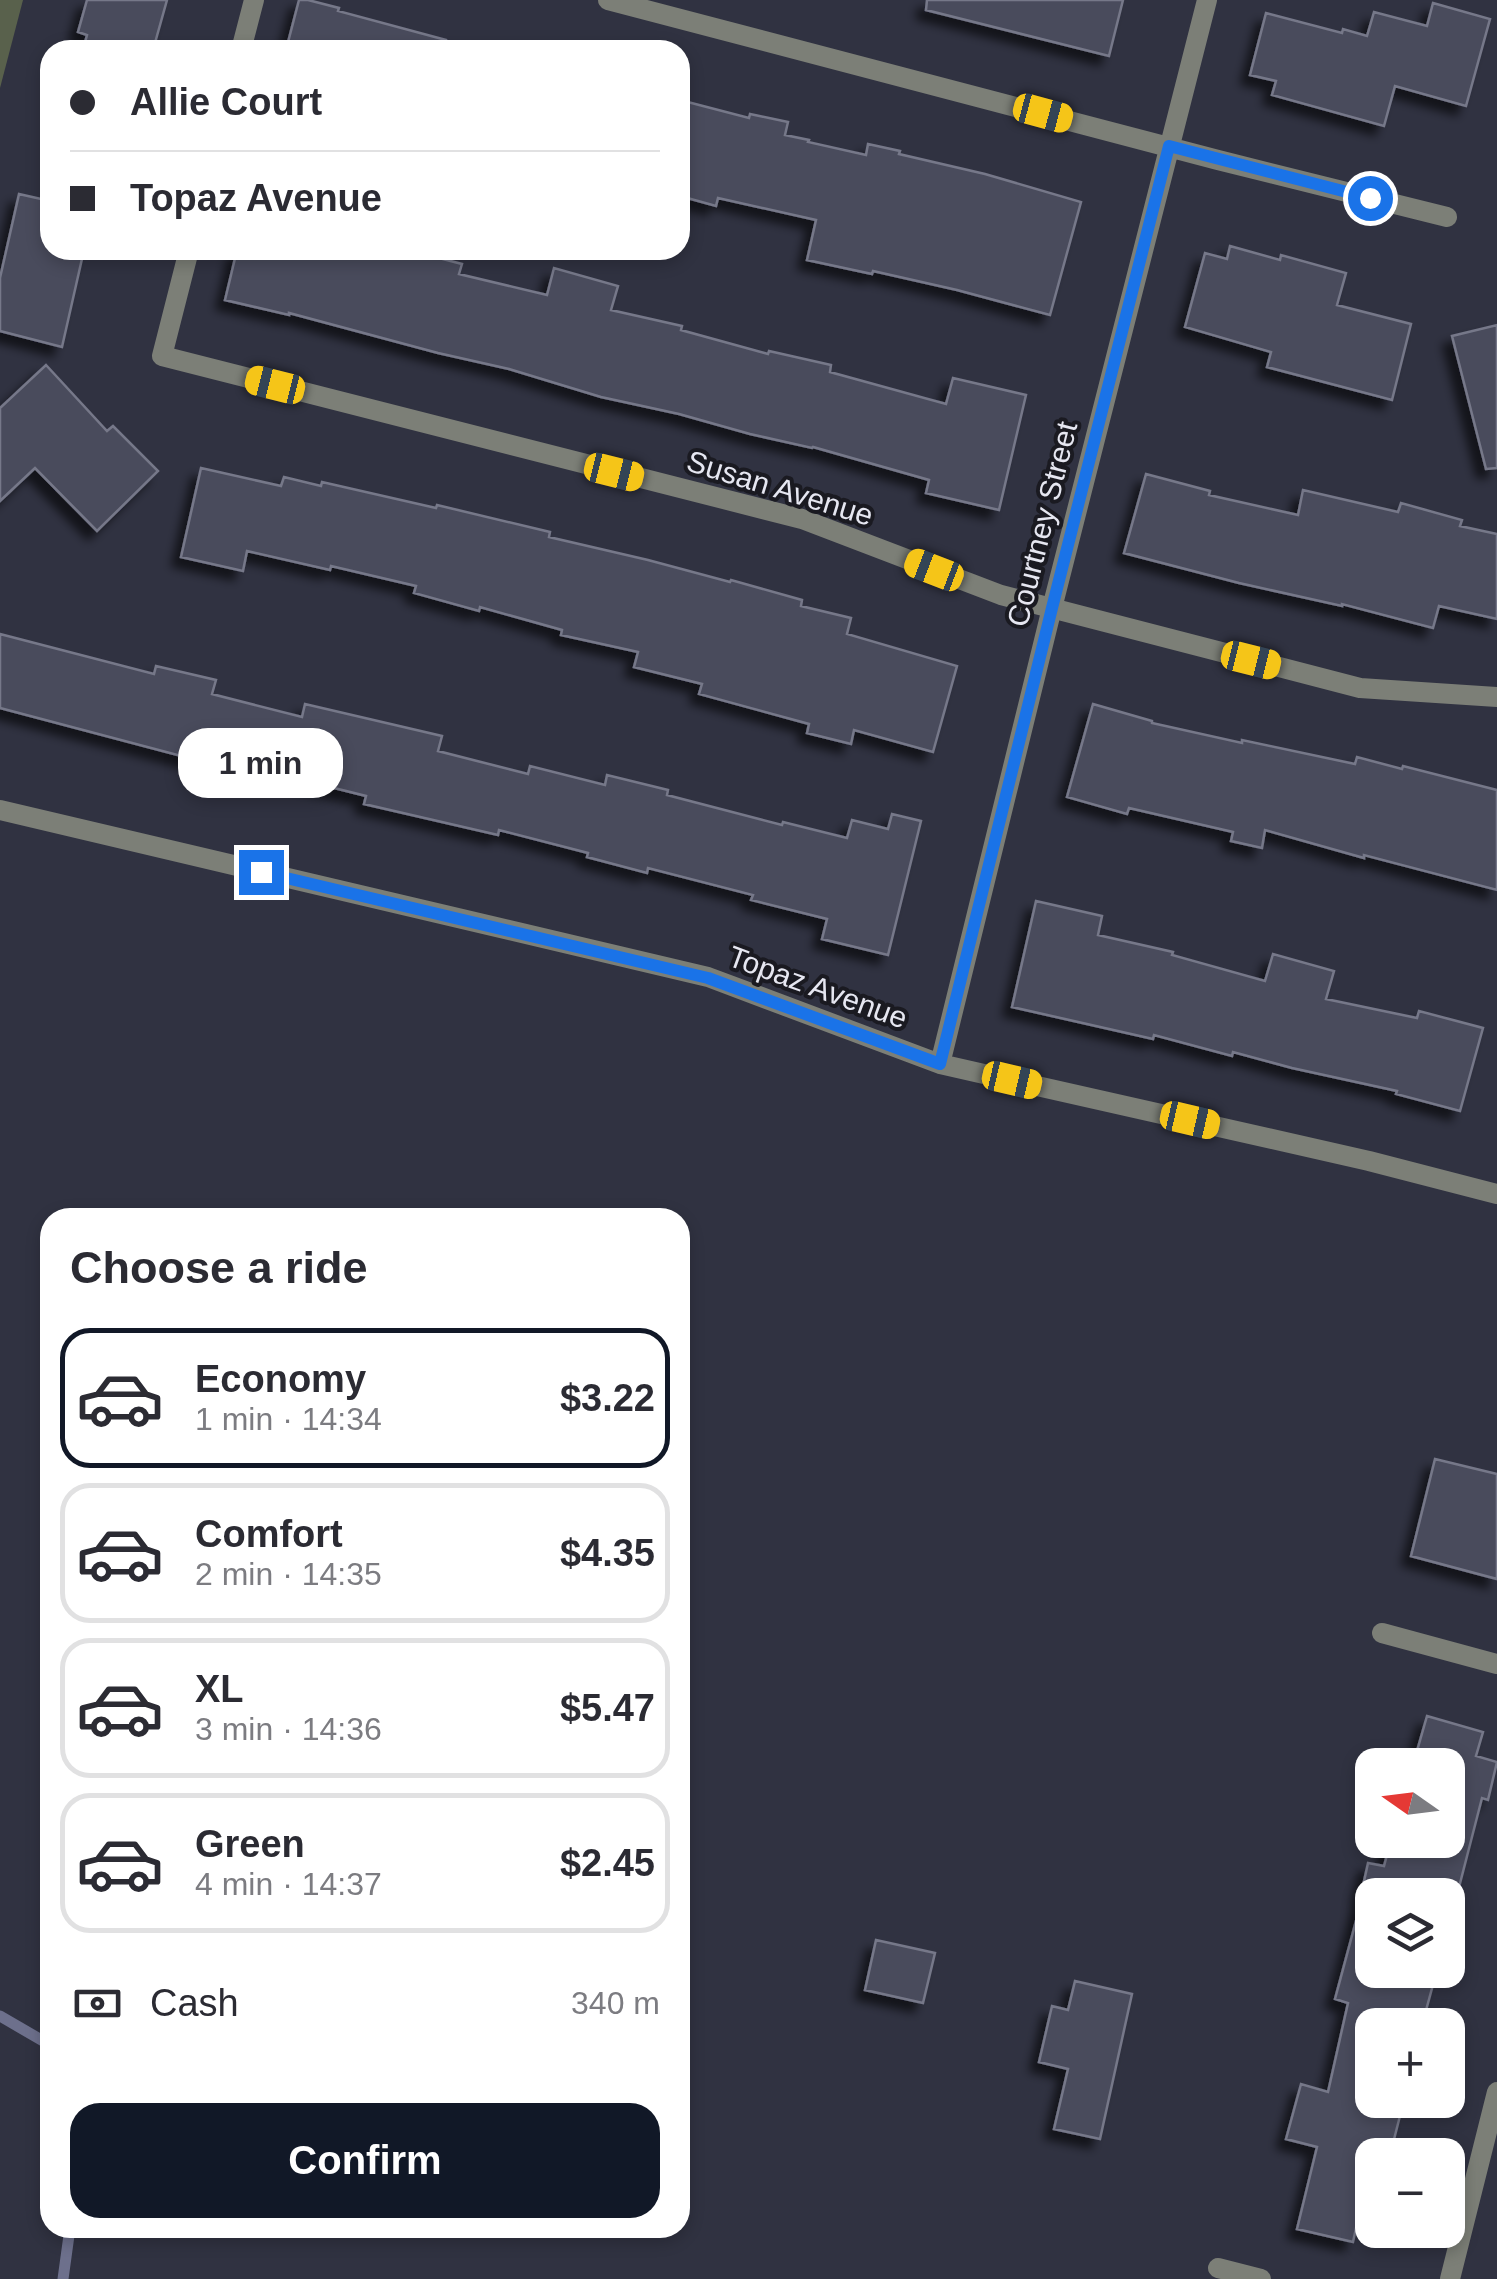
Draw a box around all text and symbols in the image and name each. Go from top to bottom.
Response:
text: Allie Court [130,81,322,123]
car [1010,91,1076,135]
route start [1348,176,1393,221]
text: Topaz Avenue [130,177,382,219]
car [242,363,308,407]
street label: Courtney Street [1001,417,1084,630]
street label: Susan Avenue [683,444,877,532]
car [581,450,647,494]
car [901,545,967,595]
car [1218,638,1284,682]
callout: 1 min [178,727,344,797]
text: 1 min [219,745,302,781]
route end [239,850,284,895]
street label: Topaz Avenue [724,939,912,1035]
car [979,1059,1045,1101]
car [1157,1099,1223,1141]
text: Choose a ride [70,1242,368,1293]
icon: car [75,1353,165,1443]
text: Economy [195,1358,366,1400]
text: $3.22 [560,1377,655,1419]
text: 1 min · 14:34 [195,1401,382,1437]
icon: car [75,1508,165,1598]
text: Comfort [195,1513,343,1555]
text: $4.35 [560,1532,655,1574]
text: 2 min · 14:35 [195,1556,382,1592]
icon: car [75,1663,165,1753]
text: XL [195,1668,244,1710]
text: $5.47 [560,1687,655,1729]
text: 3 min · 14:36 [195,1711,382,1747]
north arrow [1355,1748,1465,1858]
map controls [1355,1748,1465,2248]
icon: car [75,1818,165,1908]
text: Green [195,1823,305,1865]
text: $2.45 [560,1842,655,1884]
text: 4 min · 14:37 [195,1866,382,1902]
button: layers [1355,1878,1465,1988]
icon: cash [70,1976,125,2031]
text: Cash [150,1982,239,2024]
text: 340 m [571,1985,660,2021]
button: + [1355,2008,1465,2118]
button: Confirm [70,2103,660,2218]
button: − [1355,2138,1465,2248]

